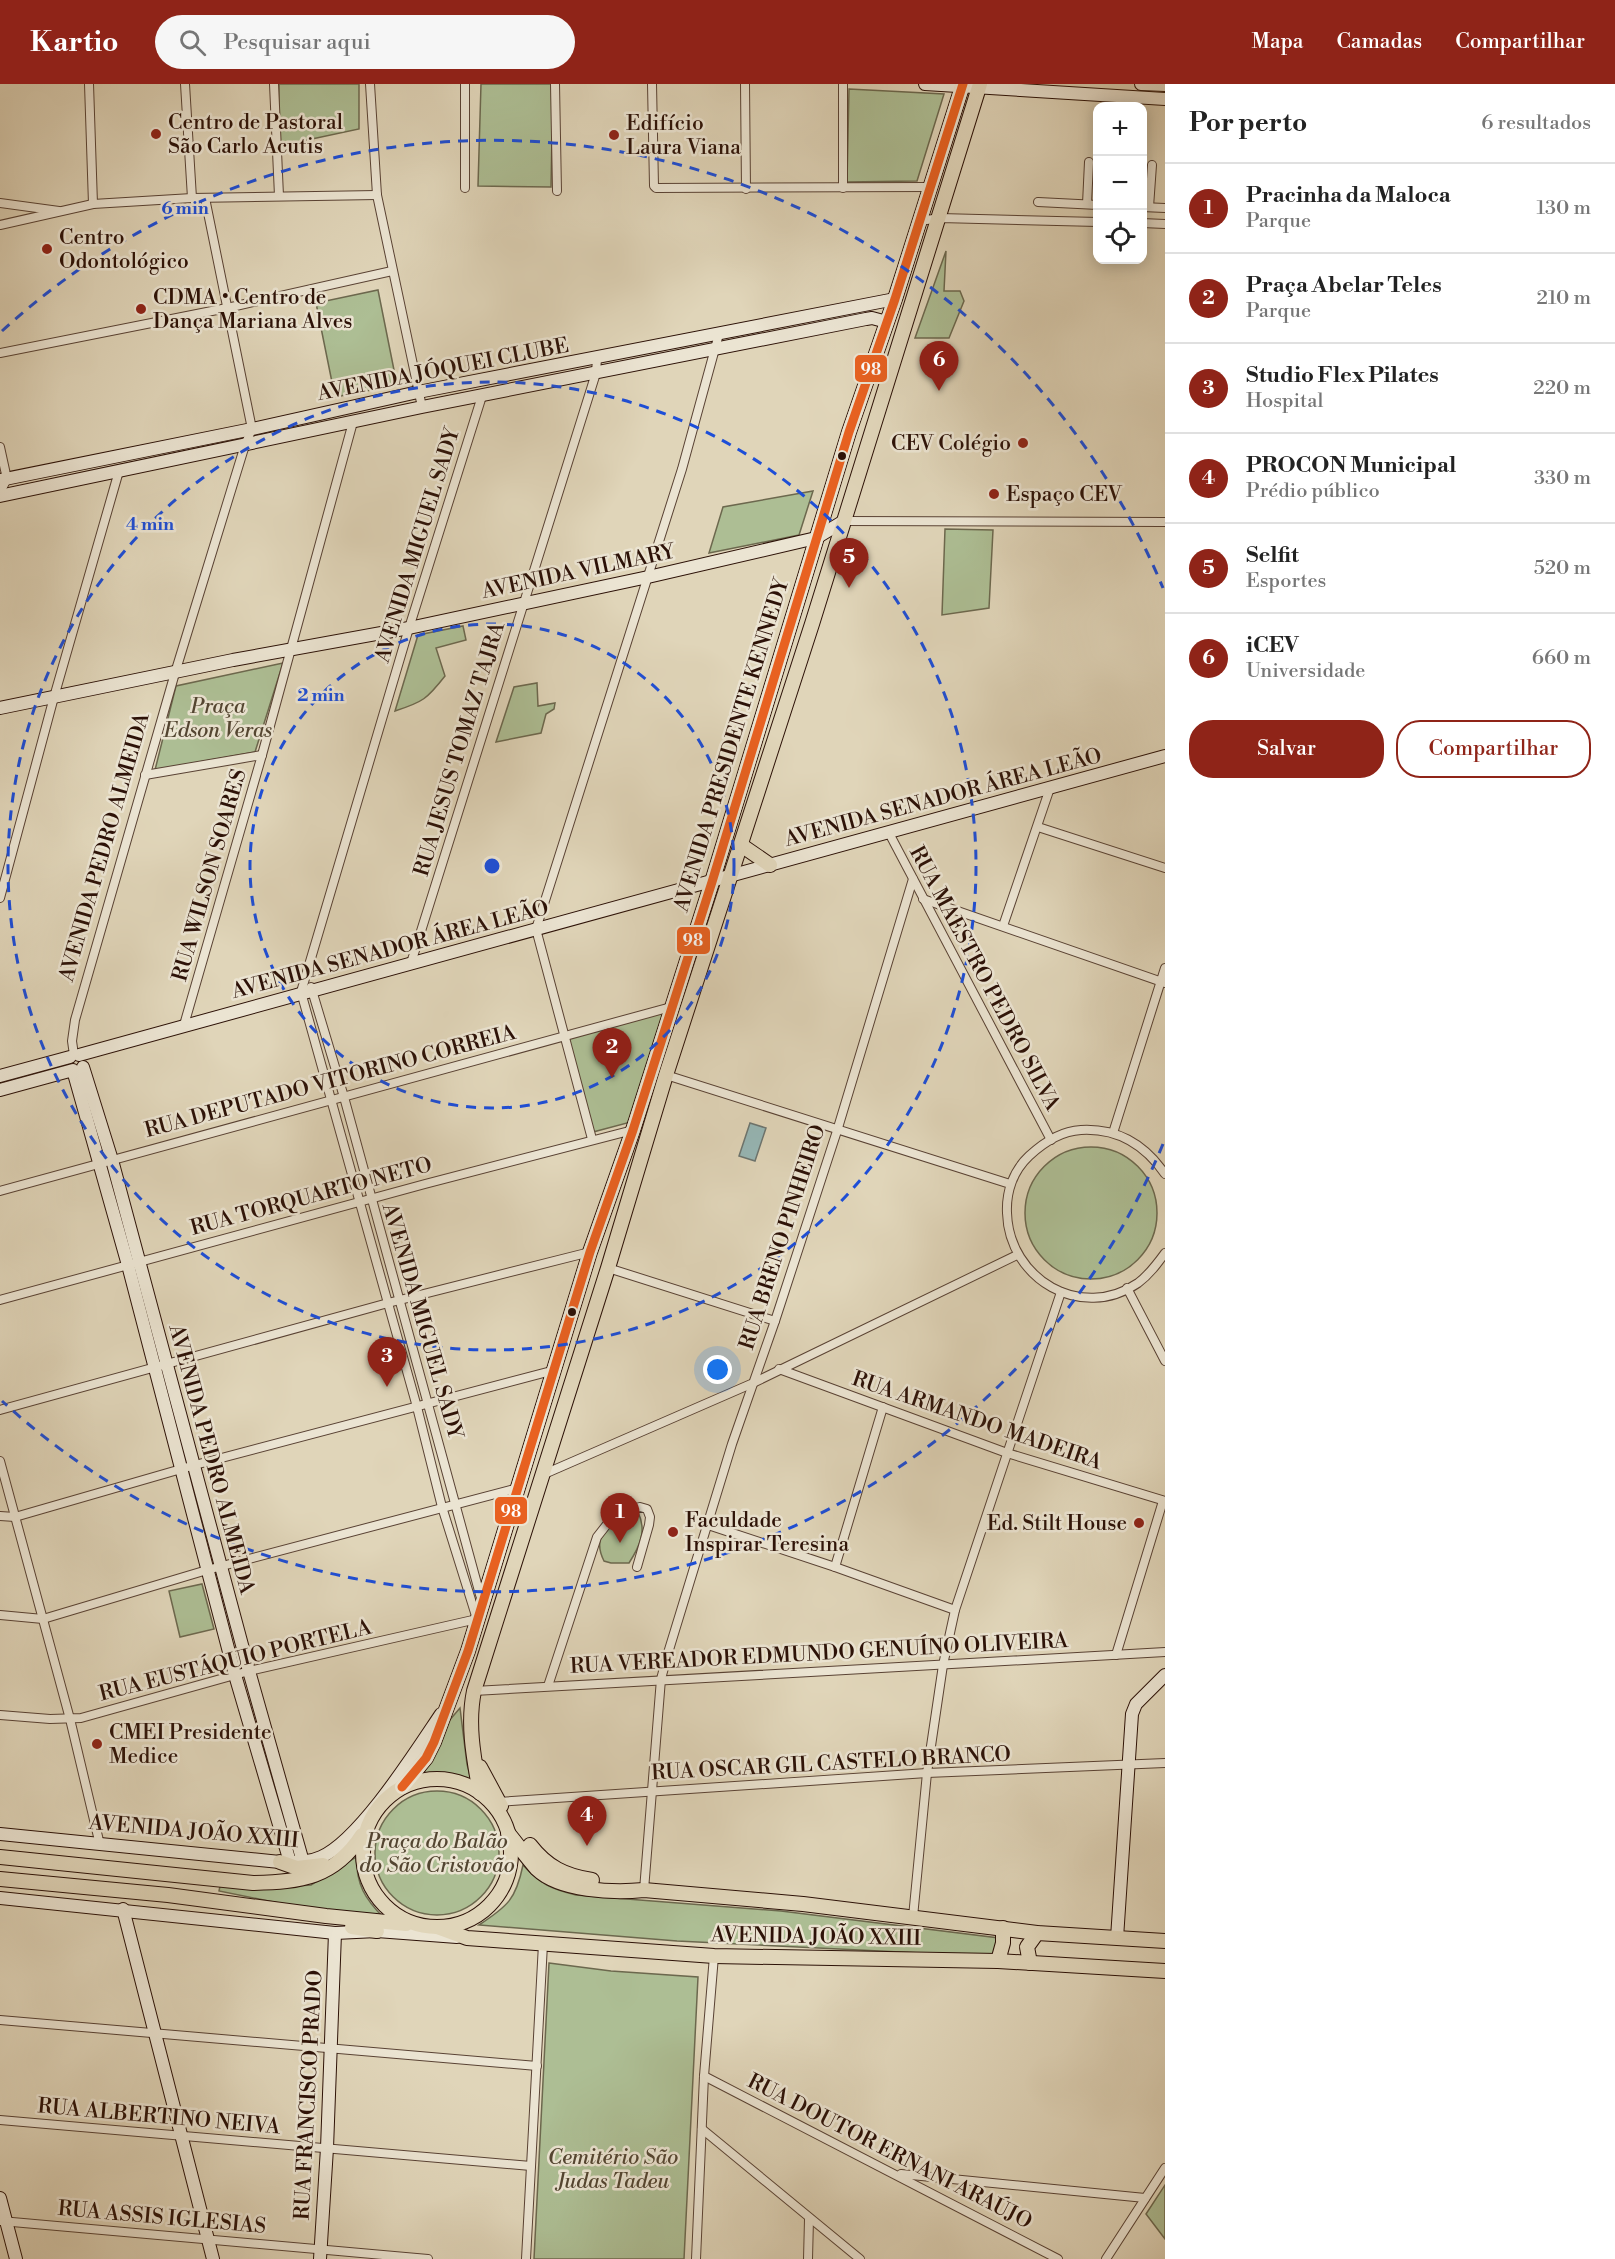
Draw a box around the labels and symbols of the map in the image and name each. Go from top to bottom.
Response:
place label: Centro de Pastoral São Carlo Acutis [168,110,343,160]
place label: Edifício Laura Viana [626,111,741,161]
marker: Centro de Pastoral São Carlo Acutis [149,127,163,141]
marker: Edifício Laura Viana [607,128,621,142]
text: 6 min [161,197,209,220]
place label: Centro Odontológico [59,225,189,275]
marker: Centro Odontológico [40,242,54,256]
place label: CDMA • Centro de Dança Mariana Alves [153,285,352,335]
marker: CDMA • Centro de Dança Mariana Alves [134,302,148,316]
street label: AVENIDA JÓQUEI CLUBE [314,330,571,407]
pin: 6 [920,342,958,391]
line badge: 98 [854,354,888,383]
text: 98 [861,360,881,380]
street label: AVENIDA MIGUEL SADY [370,424,466,667]
place label: CEV Colégio [891,431,1011,457]
marker: CEV Colégio [1016,436,1030,450]
unlabelled marker [836,450,848,462]
place label: Espaço CEV [1006,482,1123,508]
marker: Espaço CEV [987,487,1001,501]
text: 4 min [126,513,174,536]
pin: 5 [830,538,868,588]
street label: AVENIDA VILMARY [478,539,678,605]
street label: AVENIDA PRESIDENTE KENNEDY [668,574,795,916]
street label: RUA JESUS TOMAZ TAJRA [409,618,511,880]
text: 2 min [297,684,345,707]
park label: Praça Edson Veras [163,694,272,744]
street label: AVENIDA PEDRO ALMEIDA [54,709,156,986]
street label: AVENIDA SENADOR ÁREA LEÃO [780,741,1105,853]
street label: RUA WILSON SOARES [167,766,253,984]
street label: RUA MAESTRO PEDRO SILVA [903,842,1065,1116]
centre of rings [482,856,502,876]
street label: AVENIDA SENADOR ÁREA LEÃO [227,893,552,1005]
line badge: 98 [676,926,711,955]
text: 98 [683,931,703,951]
street label: RUA DEPUTADO VITORINO CORREIA [142,1020,519,1144]
pin: 2 [592,1028,632,1078]
street label: RUA BRENO PINHEIRO [734,1121,832,1353]
street label: RUA TORQUARTO NETO [188,1152,435,1242]
street label: AVENIDA MIGUEL SADY [376,1199,469,1443]
unlabelled marker [566,1306,578,1318]
street label: AVENIDA PEDRO ALMEIDA [162,1320,260,1598]
pin: 3 [368,1338,406,1387]
your location [703,1355,732,1384]
street label: RUA ARMANDO MADEIRA [848,1366,1106,1476]
pin: 1 [600,1494,640,1543]
line badge: 98 [494,1496,528,1525]
text: 98 [501,1502,521,1522]
place label: Faculdade Inspirar Teresina [685,1508,849,1558]
place label: Ed. Stilt House [987,1511,1127,1537]
marker: Ed. Stilt House [1132,1516,1146,1530]
marker: Faculdade Inspirar Teresina [666,1525,680,1539]
street label: RUA EUSTÁQUIO PORTELA [96,1612,375,1707]
street label: RUA VEREADOR EDMUNDO GENUÍNO OLIVEIRA [569,1626,1069,1680]
place label: CMEI Presidente Medice [109,1720,272,1770]
marker: CMEI Presidente Medice [90,1737,104,1751]
street label: RUA OSCAR GIL CASTELO BRANCO [650,1742,1012,1786]
pin: 4 [568,1796,606,1846]
street label: AVENIDA JOÃO XXIII [87,1808,300,1854]
park label: Praça do Balão do São Cristovão [359,1829,515,1879]
street label: AVENIDA JOÃO XXIII [710,1920,921,1952]
street label: RUA FRANCISCO PRADO [289,1969,329,2221]
street label: RUA DOUTOR ERNANI ARAÚJO [743,2066,1038,2235]
street label: RUA ALBERTINO NEIVA [36,2093,282,2141]
park label: Cemitério São Judas Tadeu [548,2145,678,2195]
street label: RUA ASSIS IGLESIAS [57,2196,267,2240]

